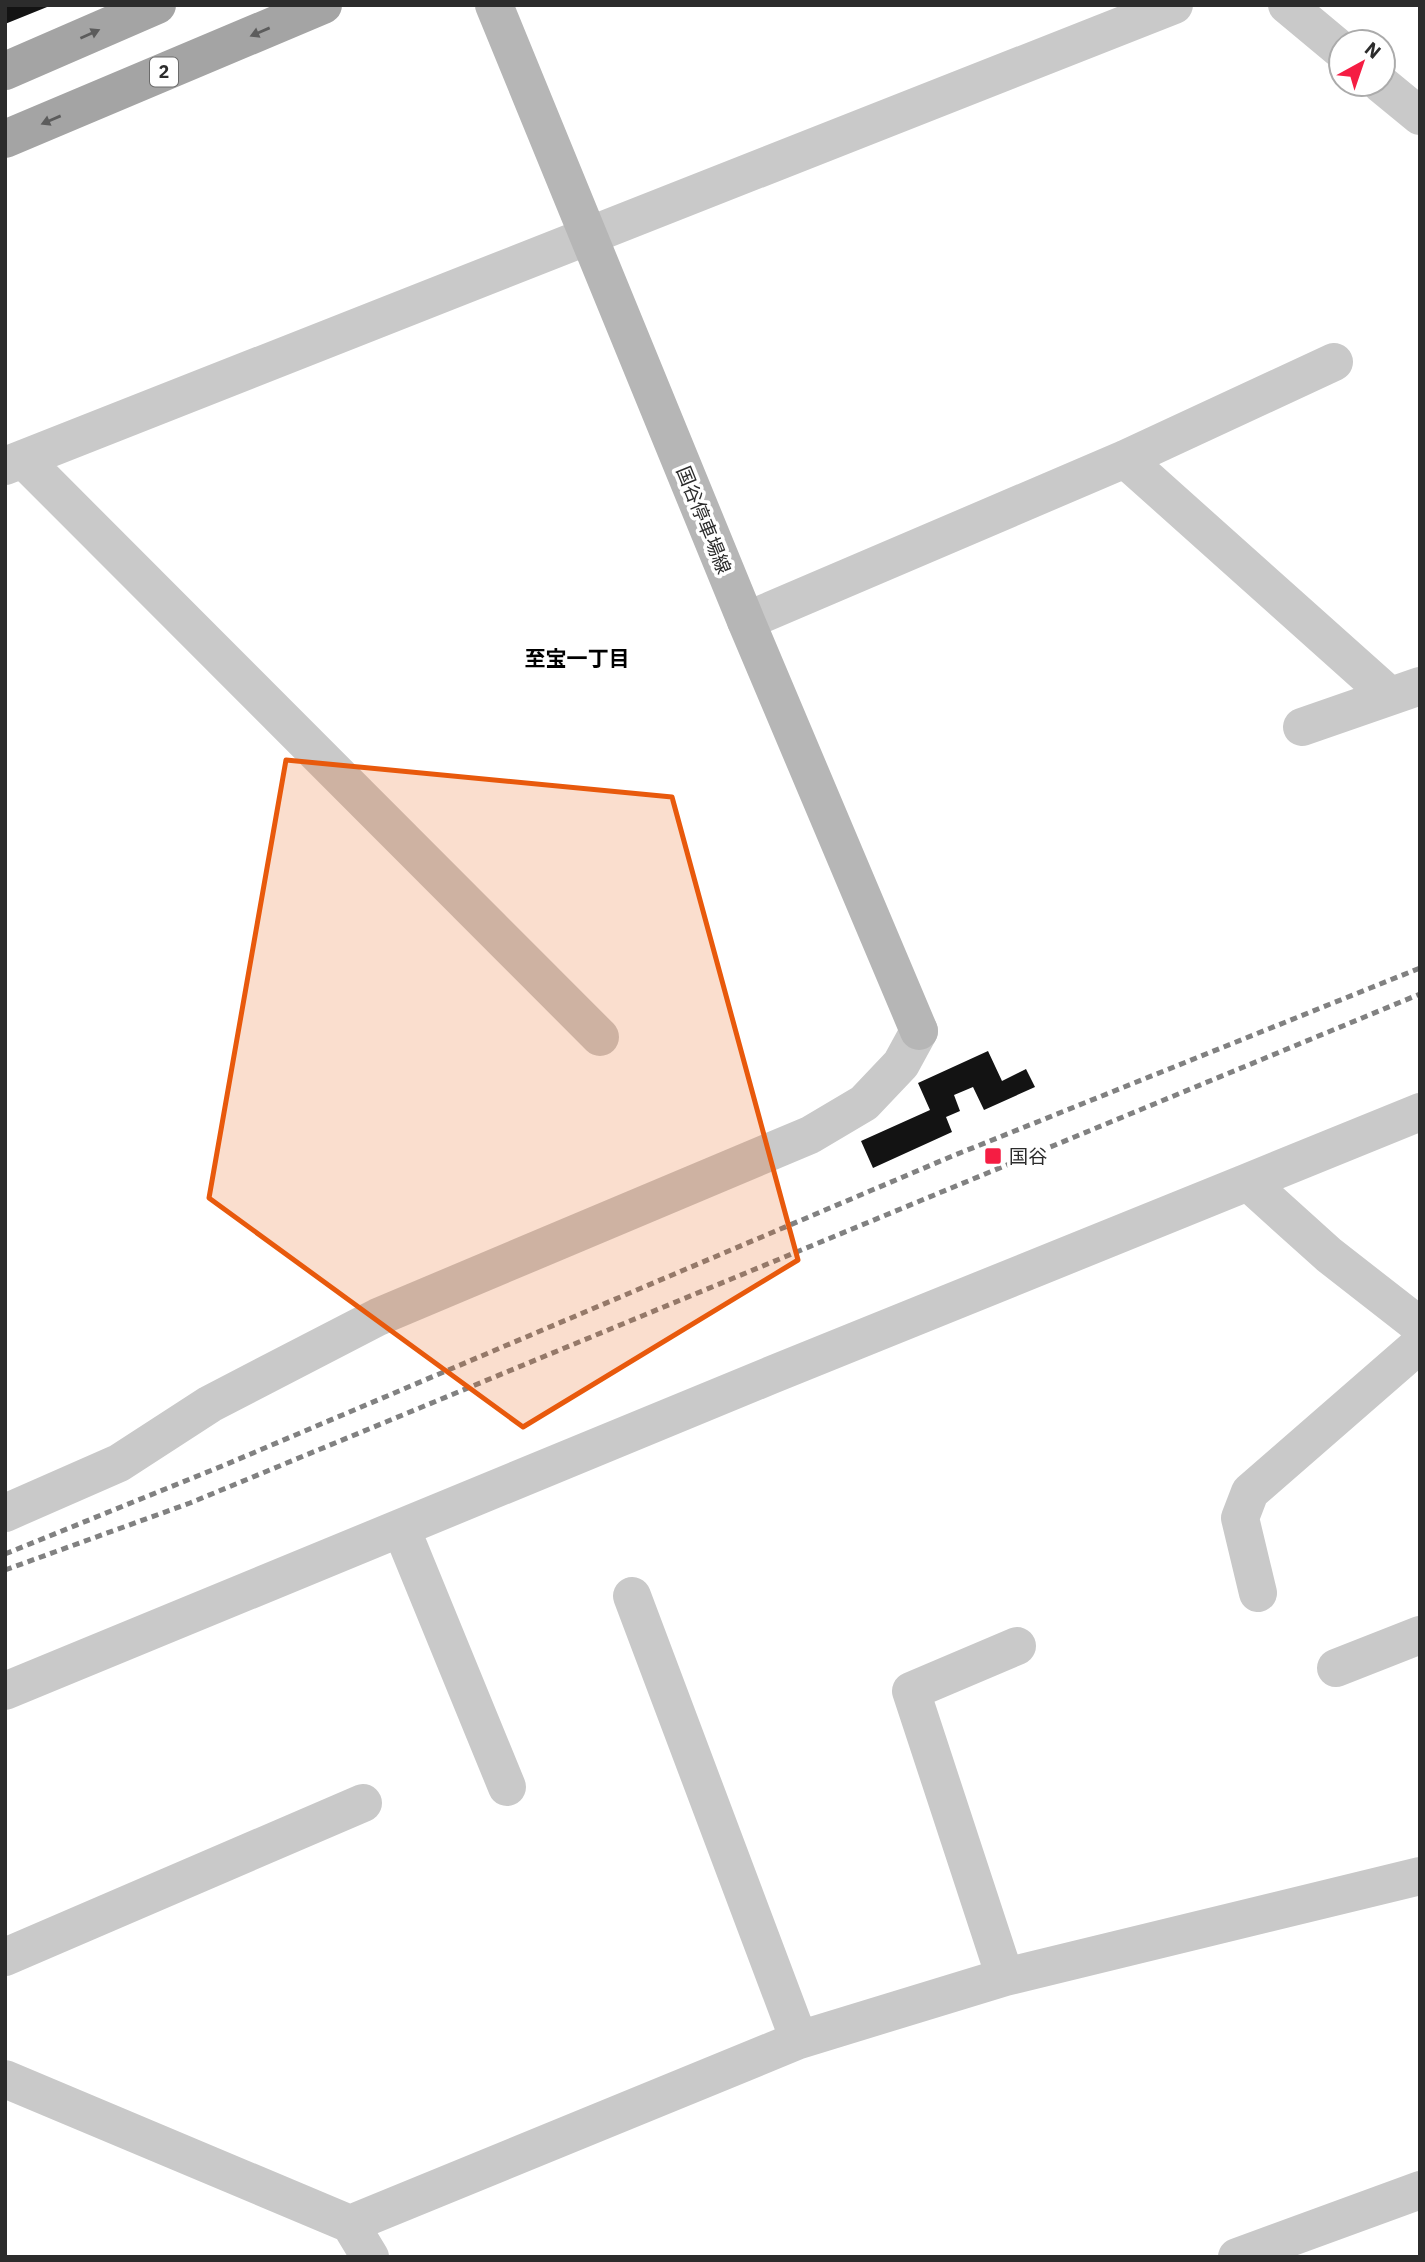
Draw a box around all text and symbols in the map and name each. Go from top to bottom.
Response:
one-way arrow [250,26,271,37]
one-way arrow [80,28,100,40]
north arrow [1327,28,1397,98]
text: N [1360,36,1386,64]
road number: 2 [150,58,178,86]
one-way arrow [40,114,61,125]
street label: 国谷停車場線 [672,463,736,577]
district label: 至宝一丁目 [525,644,630,672]
place label: 国谷 [1009,1144,1047,1168]
marker: 国谷 [983,1146,1003,1166]

